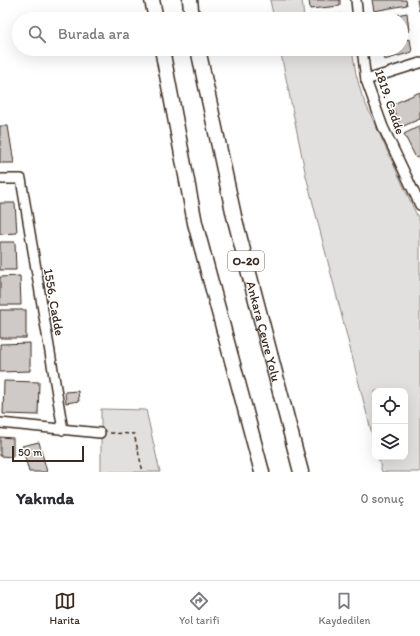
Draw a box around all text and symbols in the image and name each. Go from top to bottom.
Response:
search box [12,12,408,56]
icon: search [26,23,48,45]
text: Burada ara [58,25,130,43]
street label: 1819. Cadde [372,68,408,136]
road number: O-20 [228,251,264,271]
street label: 1556. Cadde [41,267,67,337]
street label: Ankara Çevre Yolu [244,279,285,383]
map controls [372,388,408,460]
button: locate [372,388,408,424]
button: layers [372,424,408,460]
scale bar [12,444,84,463]
text: 50 m [18,446,42,459]
text: Yakında [16,488,74,508]
text: 0 sonuç [361,491,404,506]
tab: Harita [50,590,80,627]
tab: Yol tarifi [179,590,219,627]
tab: Kaydedilen [318,590,370,627]

